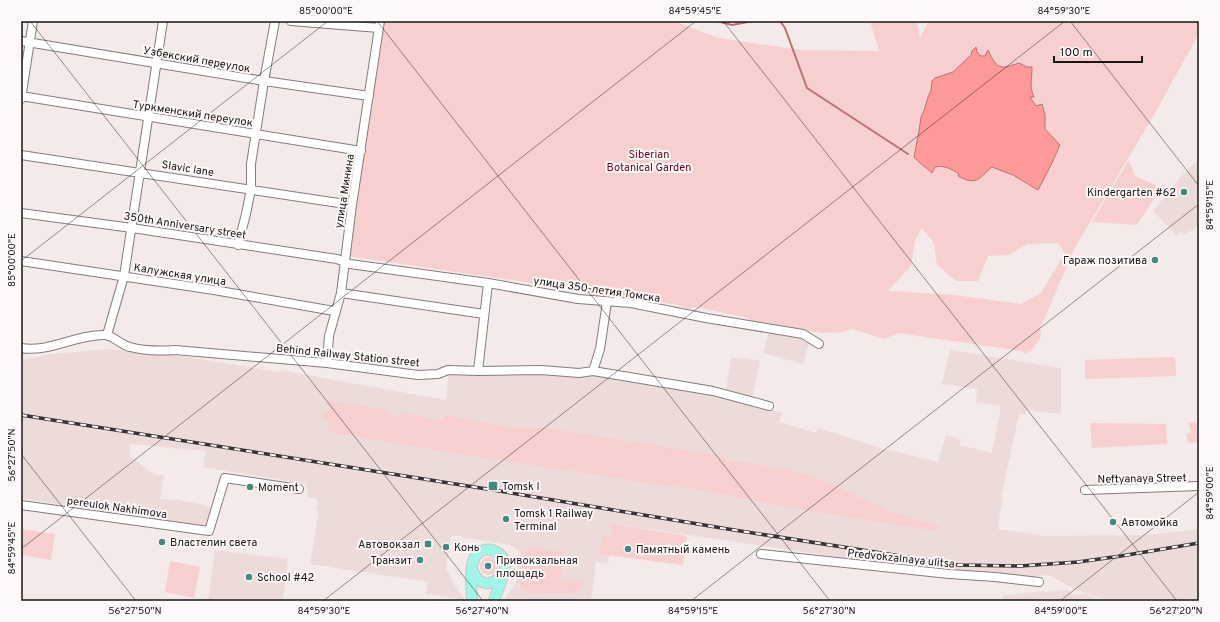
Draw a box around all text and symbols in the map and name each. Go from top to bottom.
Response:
text: 85°00'00"E [299,5,353,18]
text: 84°59'45"E [668,5,722,18]
text: 84°59'30"E [1038,5,1091,18]
scale bar [1054,38,1142,64]
street label: Узбекский переулок [142,44,251,76]
text: 100 m [1060,45,1093,61]
street label: Туркменский переулок [132,98,254,130]
park label: Siberian Botanical Garden [607,148,691,175]
street label: улица Минина [332,153,358,229]
street label: Slavic lane [161,158,215,180]
text: 84°59'15"E [1204,180,1217,230]
place label: Kindergarten #62 [1087,186,1176,200]
marker: Kindergarten #62 [1179,187,1189,197]
street label: 350th Anniversary street [123,209,247,243]
text: 85°00'00"E [6,233,19,287]
place label: Гараж позитива [1063,254,1147,268]
marker: Гараж позитива [1150,255,1160,265]
street label: Калужская улица [133,261,227,289]
street label: улица 350-летия Томска [533,274,661,306]
street label: Behind Railway Station street [275,341,420,371]
text: 56°27'50"N [6,428,19,482]
text: 84°59'00"E [1204,466,1217,520]
street label: Neftyanaya Street [1097,471,1187,487]
marker: Tomsk I [487,480,499,492]
place label: Tomsk I [502,480,540,494]
place label: Moment [258,481,299,495]
marker: Moment [245,482,255,492]
street label: pereulok Nakhimova [66,494,168,522]
place label: Tomsk 1 Railway Terminal [514,507,593,534]
marker: Tomsk 1 Railway Terminal [501,514,511,524]
place label: Автомойка [1121,516,1178,530]
marker: Автомойка [1108,517,1118,527]
text: 84°59'45"E [6,521,19,575]
place label: Властелин света [170,536,258,550]
marker: Властелин света [157,537,167,547]
place label: Автовокзал [358,538,420,552]
marker: Автовокзал [423,539,433,549]
place label: Конь [454,541,480,555]
marker: Конь [441,542,451,552]
place label: Памятный камень [636,543,730,557]
marker: Памятный камень [623,544,633,554]
street label: Predvokzalnaya ulitsa [847,546,955,572]
place label: Транзит [370,554,412,568]
place label: Привокзальная площадь [496,554,578,581]
marker: Транзит [415,555,425,565]
marker: Привокзальная площадь [483,561,493,571]
place label: School #42 [257,571,314,585]
marker: School #42 [244,572,254,582]
text: 56°27'50"N [108,605,162,618]
text: 84°59'30"E [298,605,351,618]
text: 56°27'40"N [455,605,509,618]
text: 84°59'15"E [668,605,718,618]
text: 56°27'30"N [802,605,856,618]
text: 84°59'00"E [1034,605,1088,618]
text: 56°27'20"N [1149,605,1203,618]

